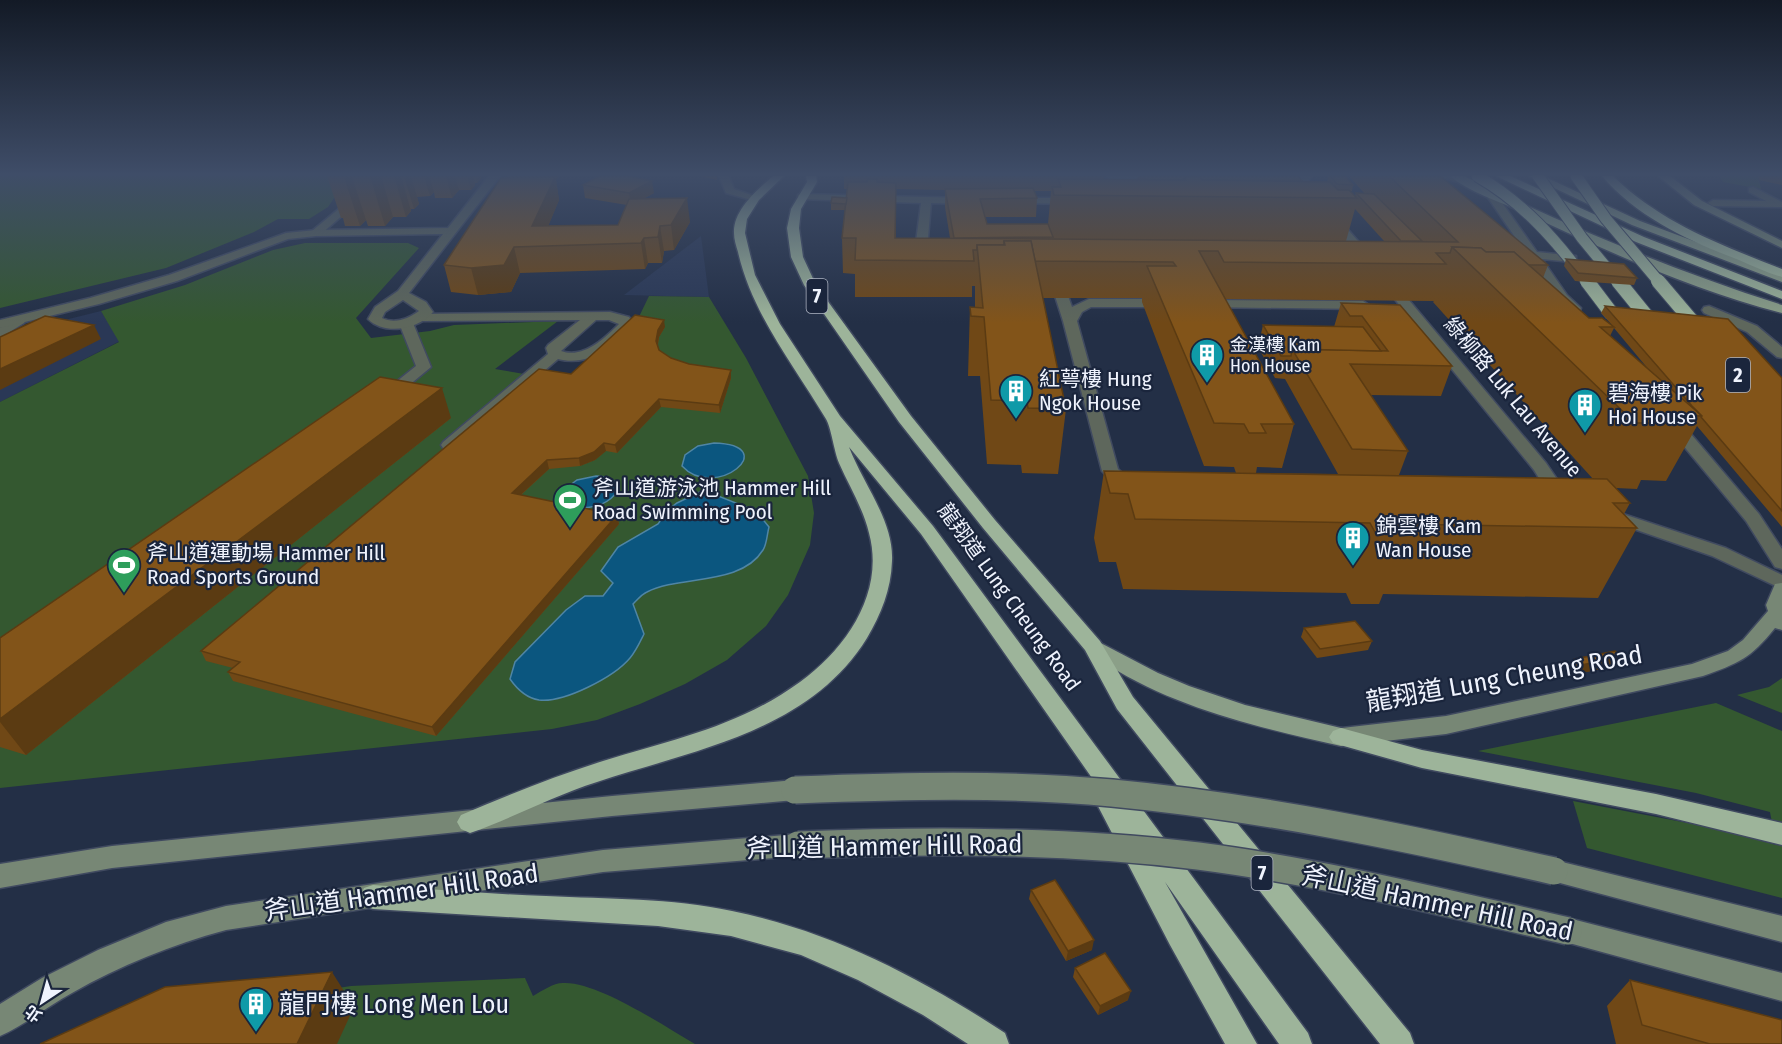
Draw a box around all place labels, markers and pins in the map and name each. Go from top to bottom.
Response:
place label: 金漢樓 Kam Hon House [1230,334,1320,377]
building icon: 金漢樓 Kam Hon House [1189,337,1225,384]
place label: 紅萼樓 Hung Ngok House [1039,366,1152,416]
building icon: 紅萼樓 Hung Ngok House [998,373,1034,420]
place label: 碧海樓 Pik Hoi House [1608,380,1702,430]
building icon: 碧海樓 Pik Hoi House [1567,387,1603,434]
place label: 斧山道游泳池 Hammer Hill Road Swimming Pool [593,475,831,525]
sports icon: 斧山道游泳池 Hammer Hill Road Swimming Pool [552,482,588,529]
place label: 錦雲樓 Kam Wan House [1376,513,1481,563]
building icon: 錦雲樓 Kam Wan House [1335,520,1371,567]
place label: 斧山道運動場 Hammer Hill Road Sports Ground [147,540,385,590]
sports icon: 斧山道運動場 Hammer Hill Road Sports Ground [106,547,142,594]
building icon: 龍門樓 Long Men Lou [238,986,274,1033]
place label: 龍門樓 Long Men Lou [279,989,509,1020]

